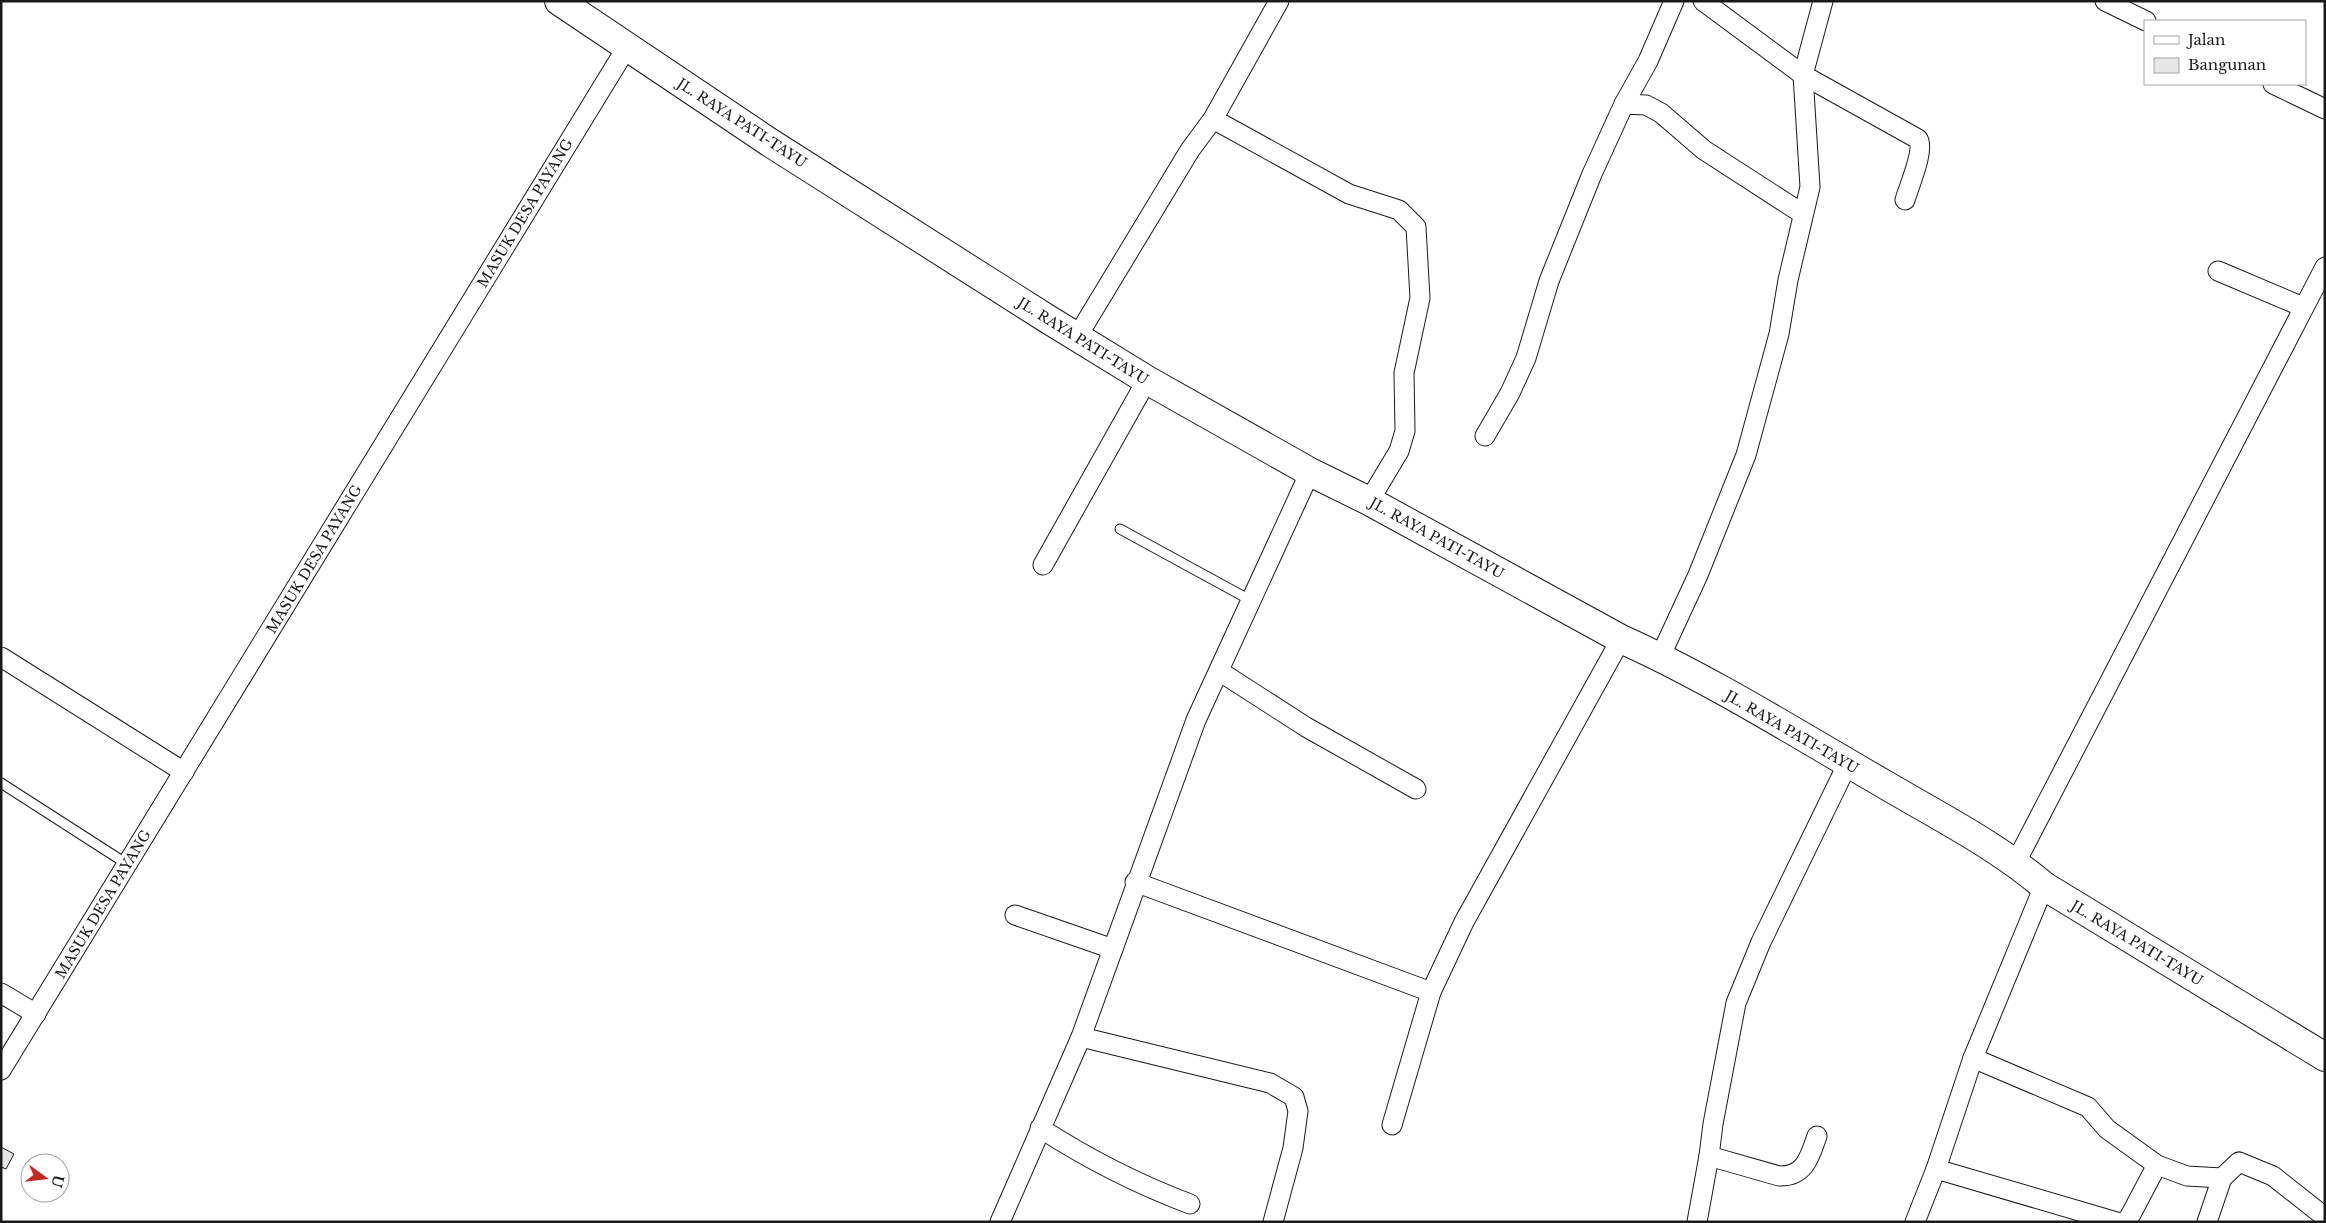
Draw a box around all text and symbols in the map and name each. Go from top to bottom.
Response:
legend [2144,20,2306,85]
text: Jalan [2186,30,2225,49]
text: Bangunan [2188,55,2266,74]
street label: JL. RAYA PATI-TAYU [672,73,810,172]
street label: MASUK DESA PAYANG [473,135,577,291]
street label: JL. RAYA PATI-TAYU [1013,292,1152,389]
street label: MASUK DESA PAYANG [262,481,366,637]
street label: JL. RAYA PATI-TAYU [1365,493,1507,582]
street label: JL. RAYA PATI-TAYU [1720,685,1862,778]
street label: MASUK DESA PAYANG [51,826,155,982]
street label: JL. RAYA PATI-TAYU [2066,895,2206,990]
north arrow [20,1153,70,1203]
text: U [47,1173,68,1190]

